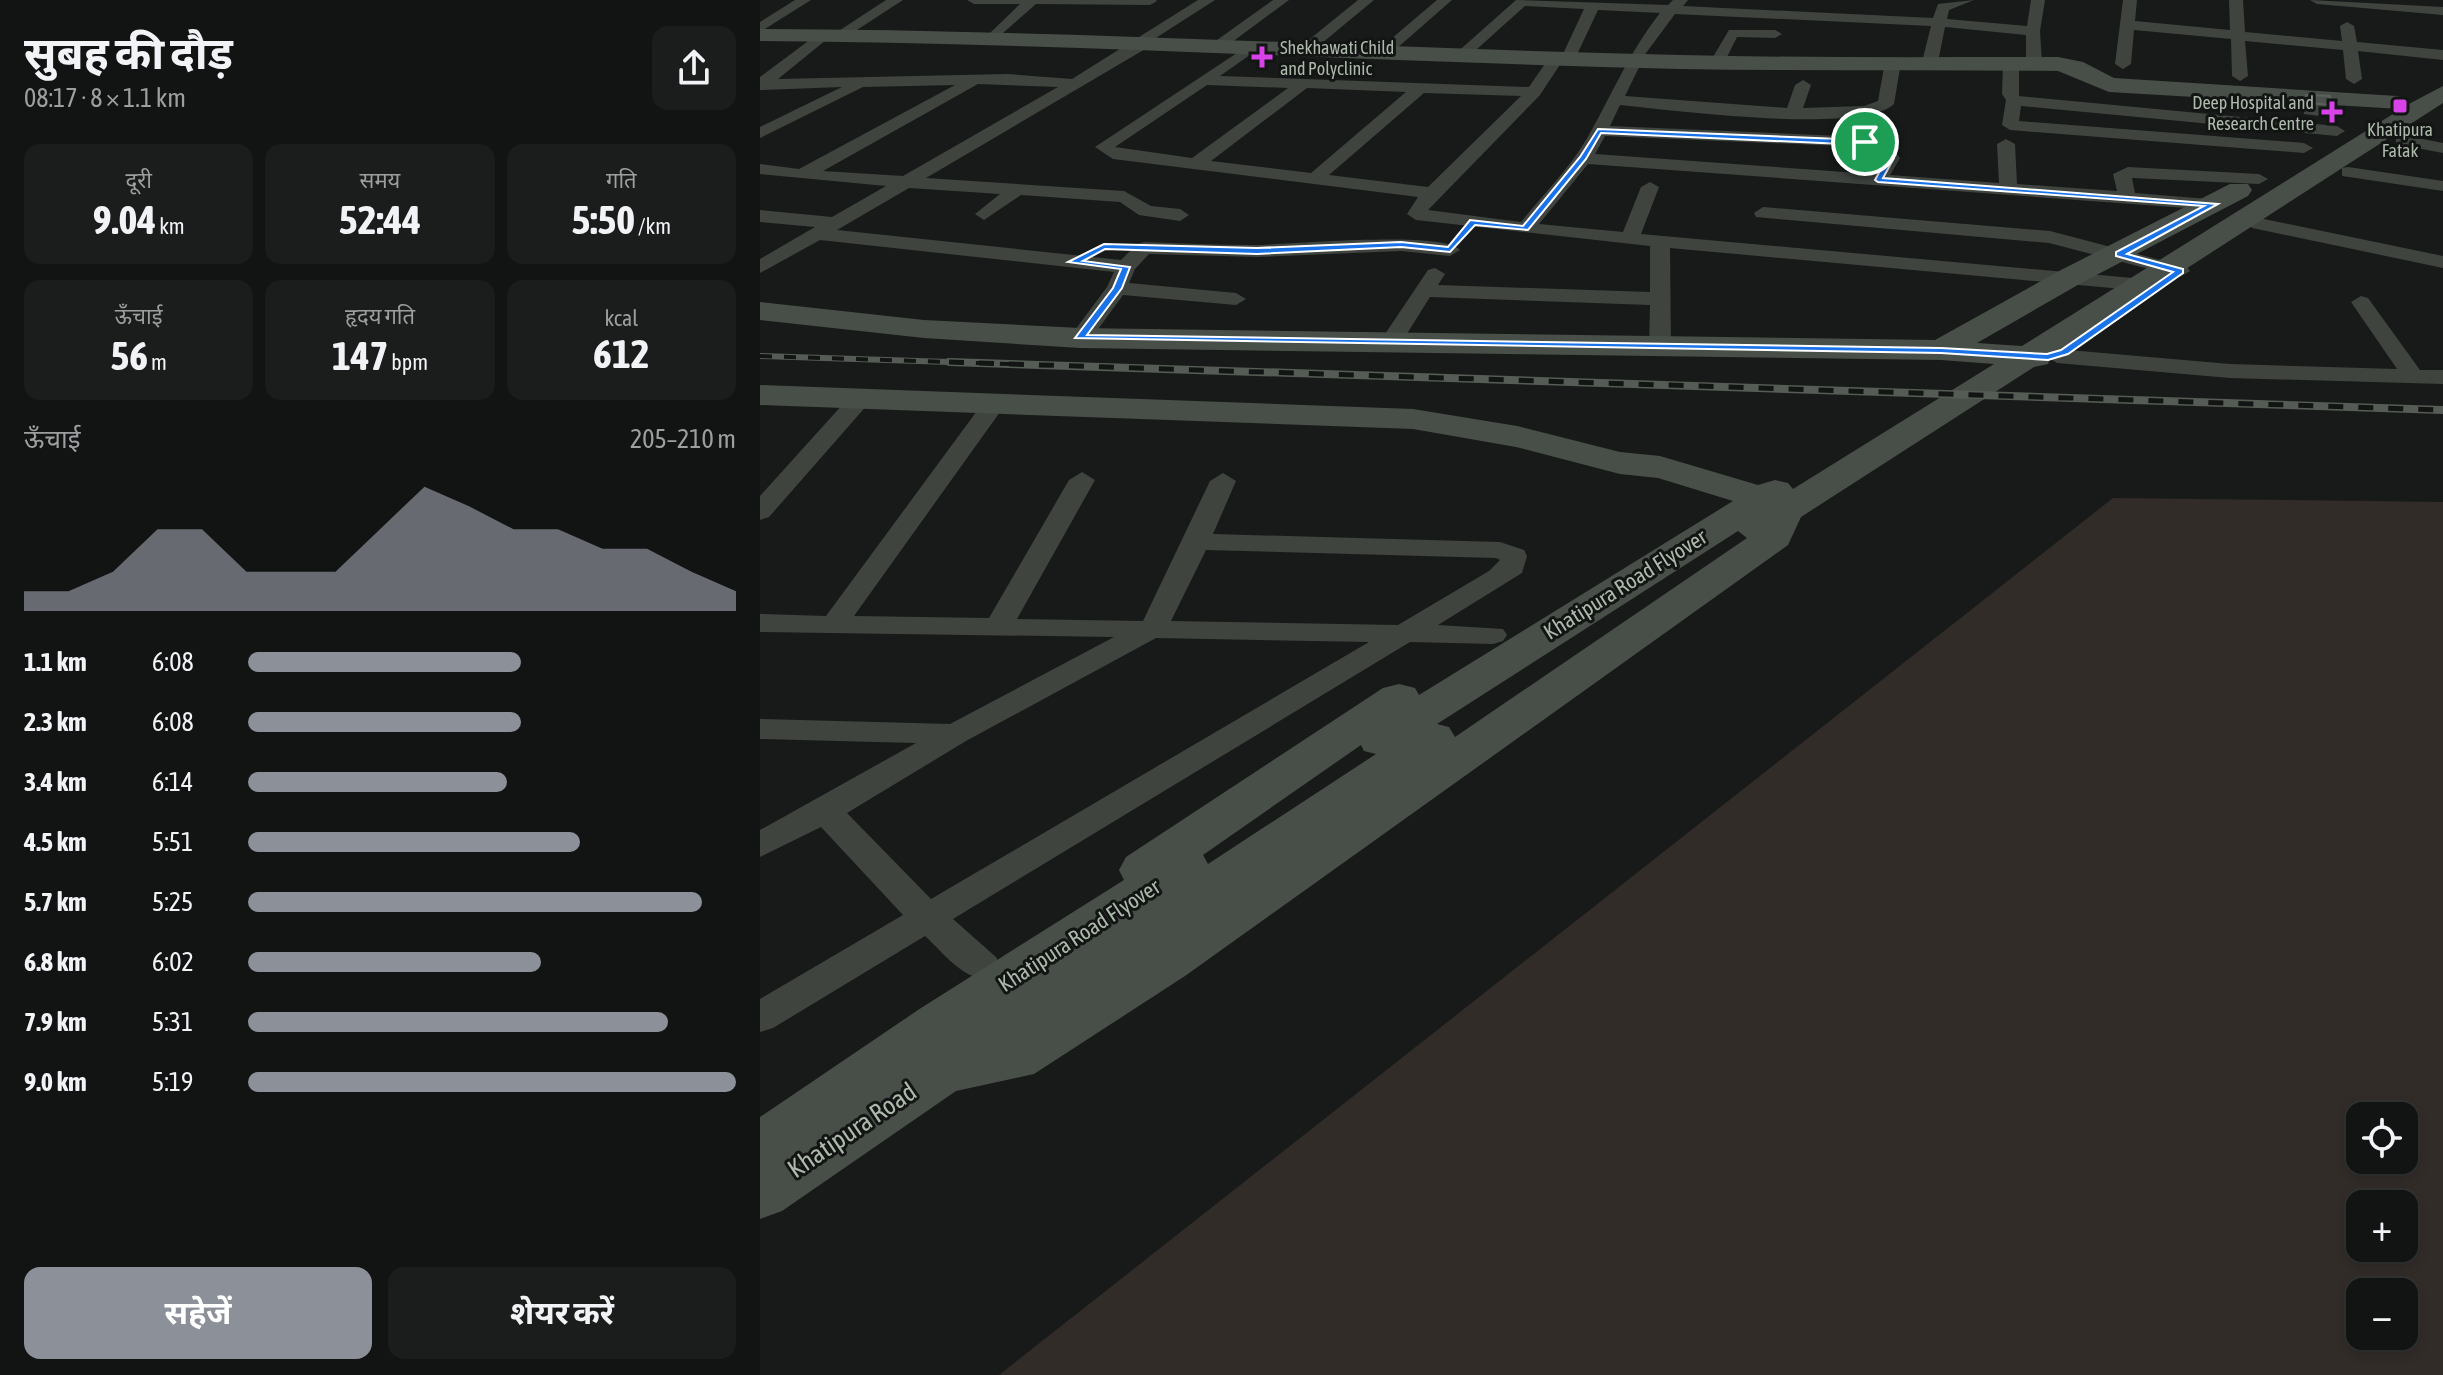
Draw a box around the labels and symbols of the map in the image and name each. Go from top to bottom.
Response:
place label: Shekhawati Child and Polyclinic [1280,37,1394,79]
marker: Shekhawati Child and Polyclinic [1251,46,1273,68]
place label: Deep Hospital and Research Centre [2192,92,2314,134]
marker: Khatipura Fatak [2391,97,2409,115]
marker: Deep Hospital and Research Centre [2321,101,2343,123]
pin [1831,108,1899,176]
place label: Khatipura Fatak [2367,119,2433,161]
street label: Khatipura Road Flyover [1539,523,1712,645]
street label: Khatipura Road Flyover [993,873,1165,997]
street label: Khatipura Road [782,1076,922,1184]

